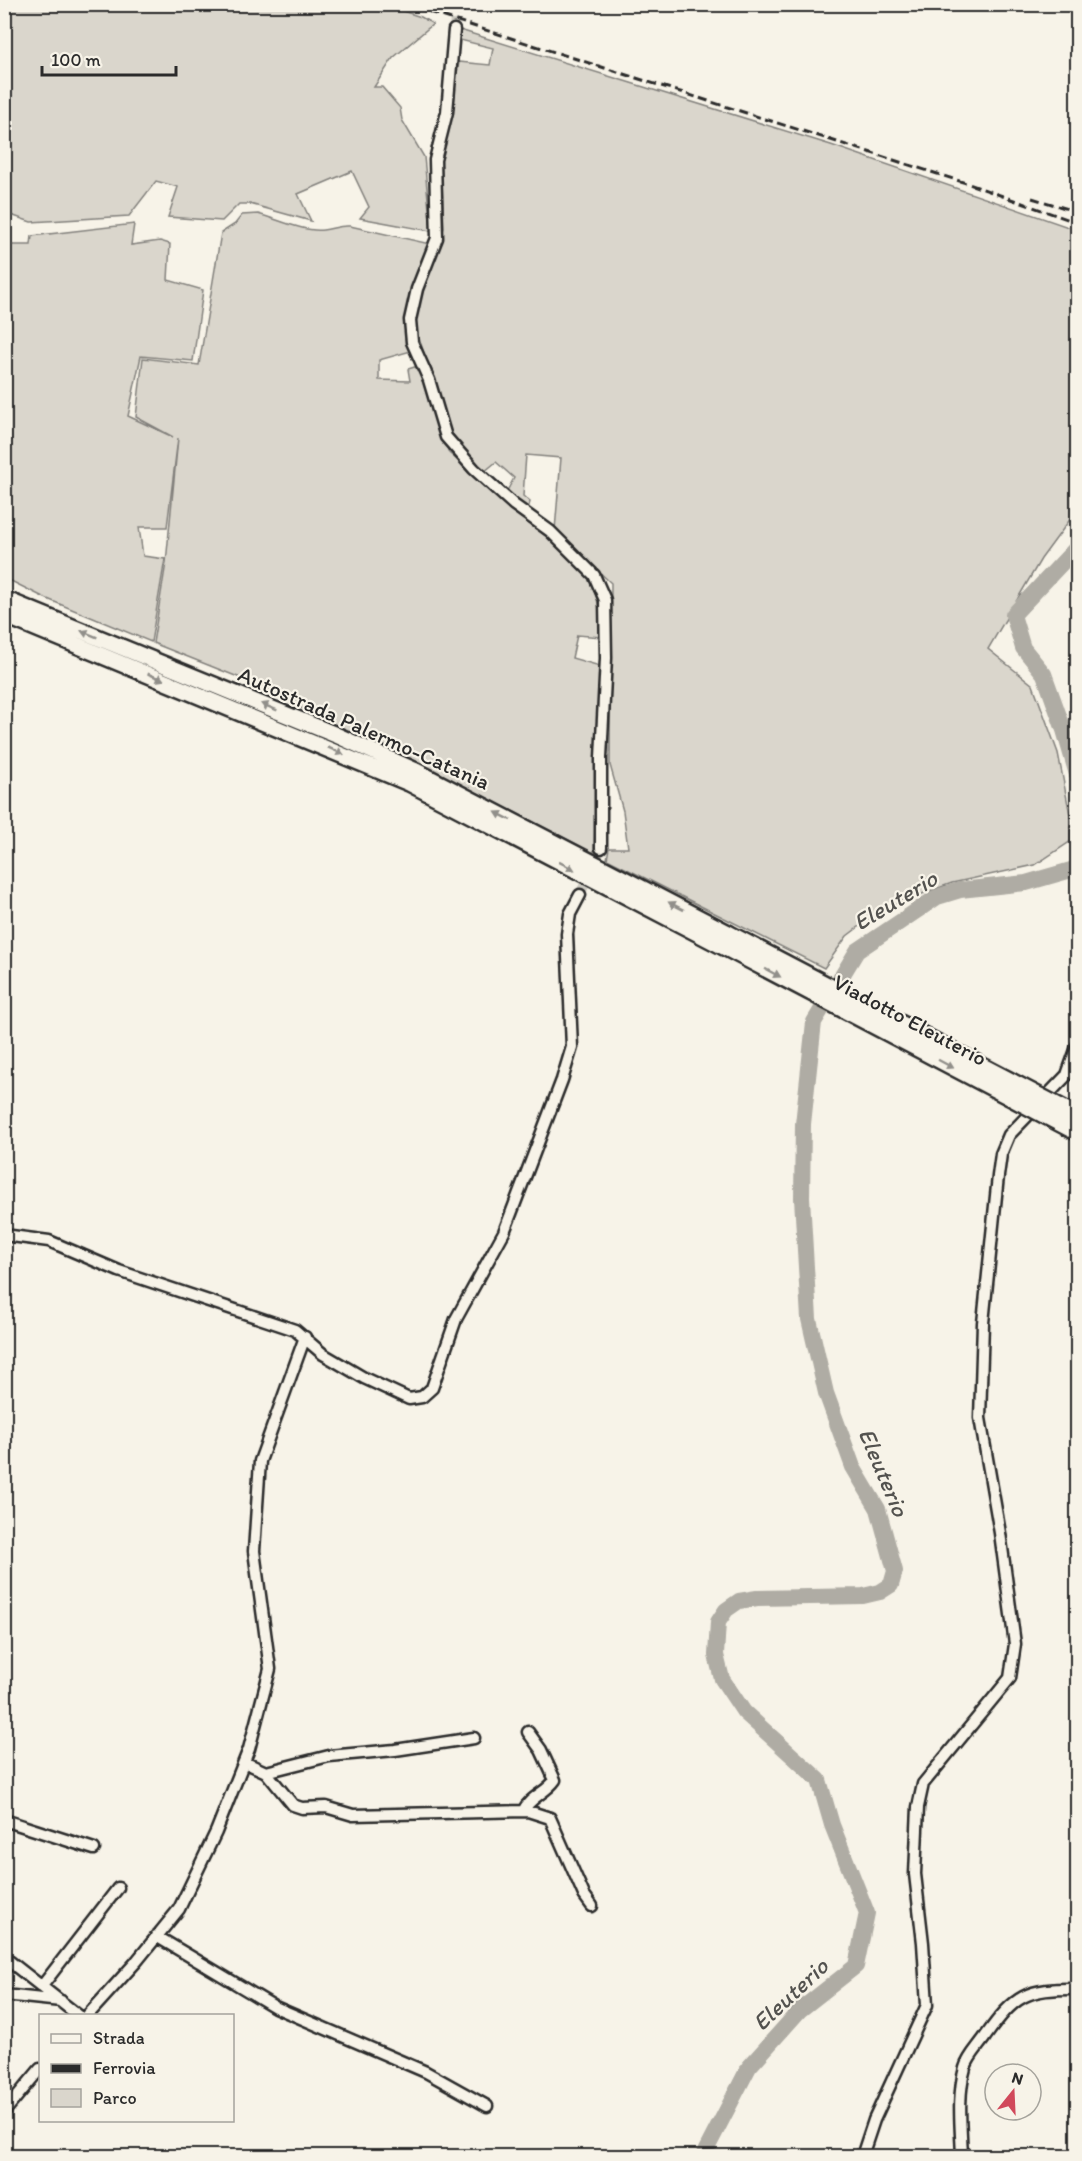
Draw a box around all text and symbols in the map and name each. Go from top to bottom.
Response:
scale bar [42,39,176,77]
text: 100 m [51,49,101,71]
one-way arrow [79,629,97,639]
street label: Autostrada Palermo-Catania [234,660,494,796]
one-way arrow [147,673,165,682]
one-way arrow [260,702,278,711]
one-way arrow [328,746,346,756]
one-way arrow [494,811,511,821]
one-way arrow [559,861,576,871]
water label: Eleuterio [848,863,943,936]
one-way arrow [667,901,685,911]
one-way arrow [765,968,782,978]
street label: Viadotto Eleuterio [829,968,991,1072]
one-way arrow [938,1059,955,1069]
water label: Eleuterio [852,1424,916,1521]
water label: Eleuterio [746,1951,834,2036]
legend [39,2014,234,2122]
text: Strada [93,2027,145,2049]
text: Ferrovia [93,2057,156,2079]
north arrow [983,2062,1043,2122]
text: N [1009,2068,1026,2089]
text: Parco [93,2087,137,2109]

